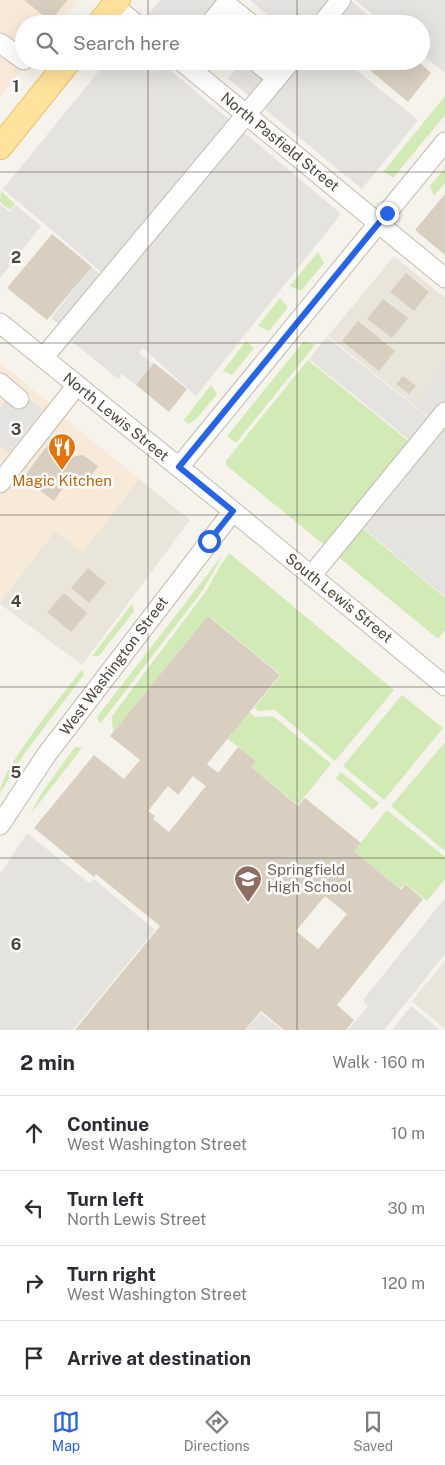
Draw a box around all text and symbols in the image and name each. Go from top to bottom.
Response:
search box [15,15,430,70]
icon: search [33,29,61,57]
text: Search here [73,32,180,54]
text: 1 [13,77,19,96]
street label: North Pasfield Street [218,89,343,195]
route end [376,202,399,225]
text: 2 [11,248,21,267]
street label: North Lewis Street [60,369,173,464]
text: 3 [11,420,21,439]
restaurant icon: Magic Kitchen [47,432,77,471]
place label: Magic Kitchen [12,472,112,489]
route start [198,530,221,553]
street label: South Lewis Street [282,549,396,646]
text: 4 [11,592,22,611]
street label: West Washington Street [56,593,171,738]
text: 5 [11,763,22,782]
place label: Springfield High School [267,861,352,895]
school or university icon: Springfield High School [233,864,263,903]
text: 6 [11,935,21,954]
text: 2 min [20,1050,75,1075]
text: Walk · 160 m [333,1053,425,1072]
text: Continue [67,1113,149,1135]
icon: ahead [20,1119,48,1147]
text: 10 m [391,1124,425,1143]
text: West Washington Street [67,1135,247,1154]
text: Turn left [67,1188,144,1210]
icon: left [20,1194,48,1222]
text: 30 m [388,1199,425,1218]
text: North Lewis Street [67,1210,206,1229]
text: Turn right [67,1263,156,1285]
icon: right [20,1269,48,1297]
text: 120 m [381,1274,425,1293]
text: West Washington Street [67,1285,247,1304]
icon: arrive [20,1344,48,1372]
text: Arrive at destination [67,1347,251,1369]
tab: Map [52,1408,80,1454]
tab: Directions [184,1408,250,1454]
tab: Saved [353,1408,393,1454]

